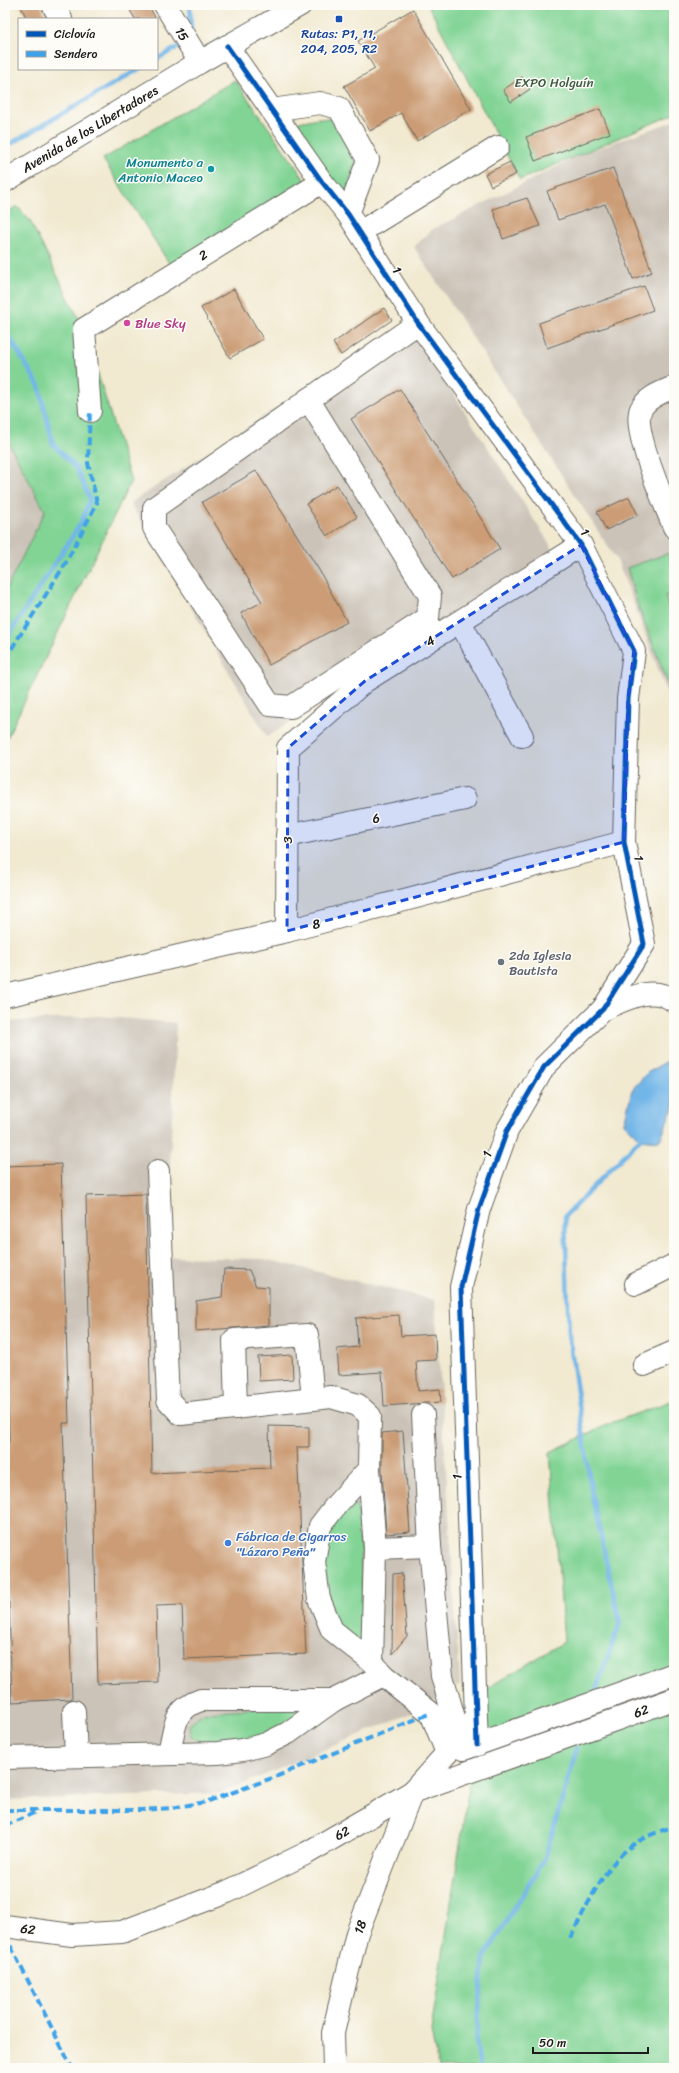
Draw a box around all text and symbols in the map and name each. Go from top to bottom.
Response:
marker: Rutas: P1, 11, 204, 205, R2 [334,14,344,24]
legend [18,18,158,70]
street label: 15 [169,22,195,46]
place label: Rutas: P1, 11, 204, 205, R2 [301,22,378,60]
text: Ciclovía [54,23,95,45]
text: Sendero [54,43,98,65]
park label: EXPO Holguín [515,71,593,94]
street label: Avenida de los Libertadores [16,79,163,179]
place label: Monumento a Antonio Maceo [117,151,204,189]
marker: Monumento a Antonio Maceo [206,164,216,174]
street label: 2 [194,243,213,267]
street label: 1 [386,262,408,279]
place label: Blue Sky [135,312,186,335]
marker: Blue Sky [122,318,132,328]
street label: 1 [574,523,596,541]
street label: 4 [420,629,440,653]
street label: 6 [370,806,382,830]
street label: 3 [276,836,299,844]
street label: 1 [627,853,651,863]
street label: 8 [309,912,323,936]
place label: 2da Iglesia Bautista [509,944,572,982]
marker: 2da Iglesia Bautista [496,957,506,967]
street label: 1 [475,1147,499,1161]
street label: 1 [445,1473,469,1480]
place label: Fábrica de Cigarros "Lázaro Peña" [236,1525,346,1563]
marker: Fábrica de Cigarros "Lázaro Peña" [223,1538,233,1548]
street label: 62 [630,1698,652,1724]
street label: 62 [330,1819,355,1847]
street label: 62 [19,1917,37,1941]
street label: 18 [347,1917,373,1937]
scale bar [533,2029,648,2055]
text: 50 m [539,2032,566,2054]

